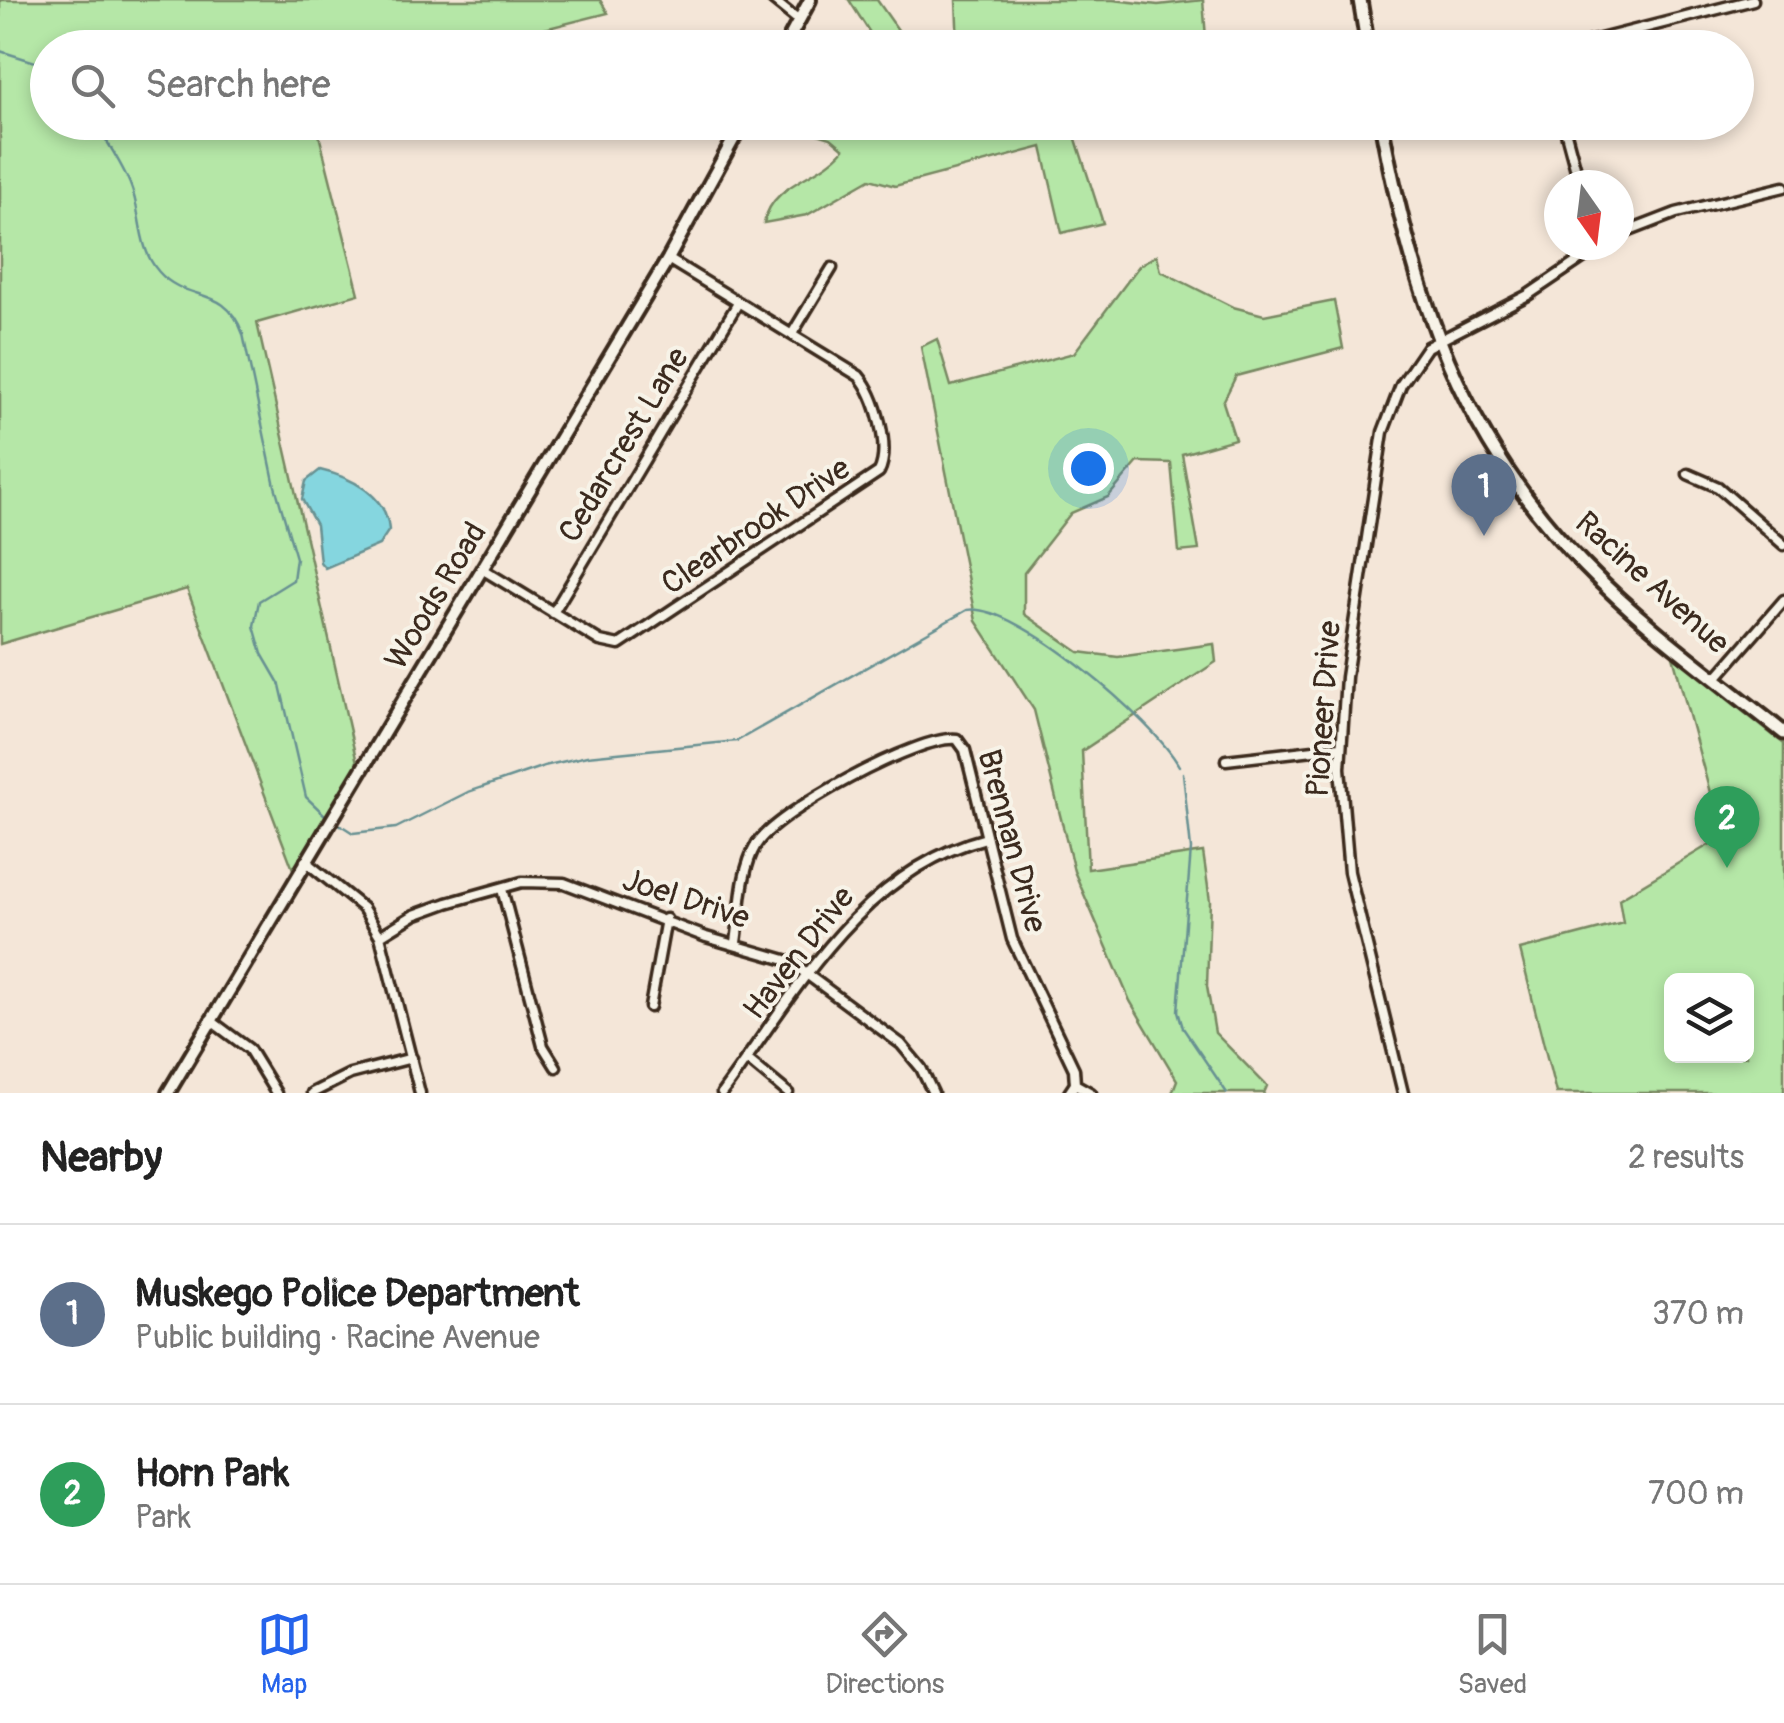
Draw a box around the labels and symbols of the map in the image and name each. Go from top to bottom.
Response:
north arrow [1544,170,1634,260]
street label: Cedarcrest Lane [550,340,698,550]
your location [1063,443,1114,494]
street label: Clearbrook Drive [654,448,858,604]
pin: 1 [1452,454,1516,536]
street label: Racine Avenue [1566,503,1738,663]
street label: Woods Road [376,515,496,677]
street label: Pioneer Drive [1298,619,1350,798]
street label: Brennan Drive [968,745,1056,937]
pin: 2 [1694,786,1760,868]
street label: Joel Drive [617,860,755,938]
street label: Haven Drive [735,878,864,1028]

